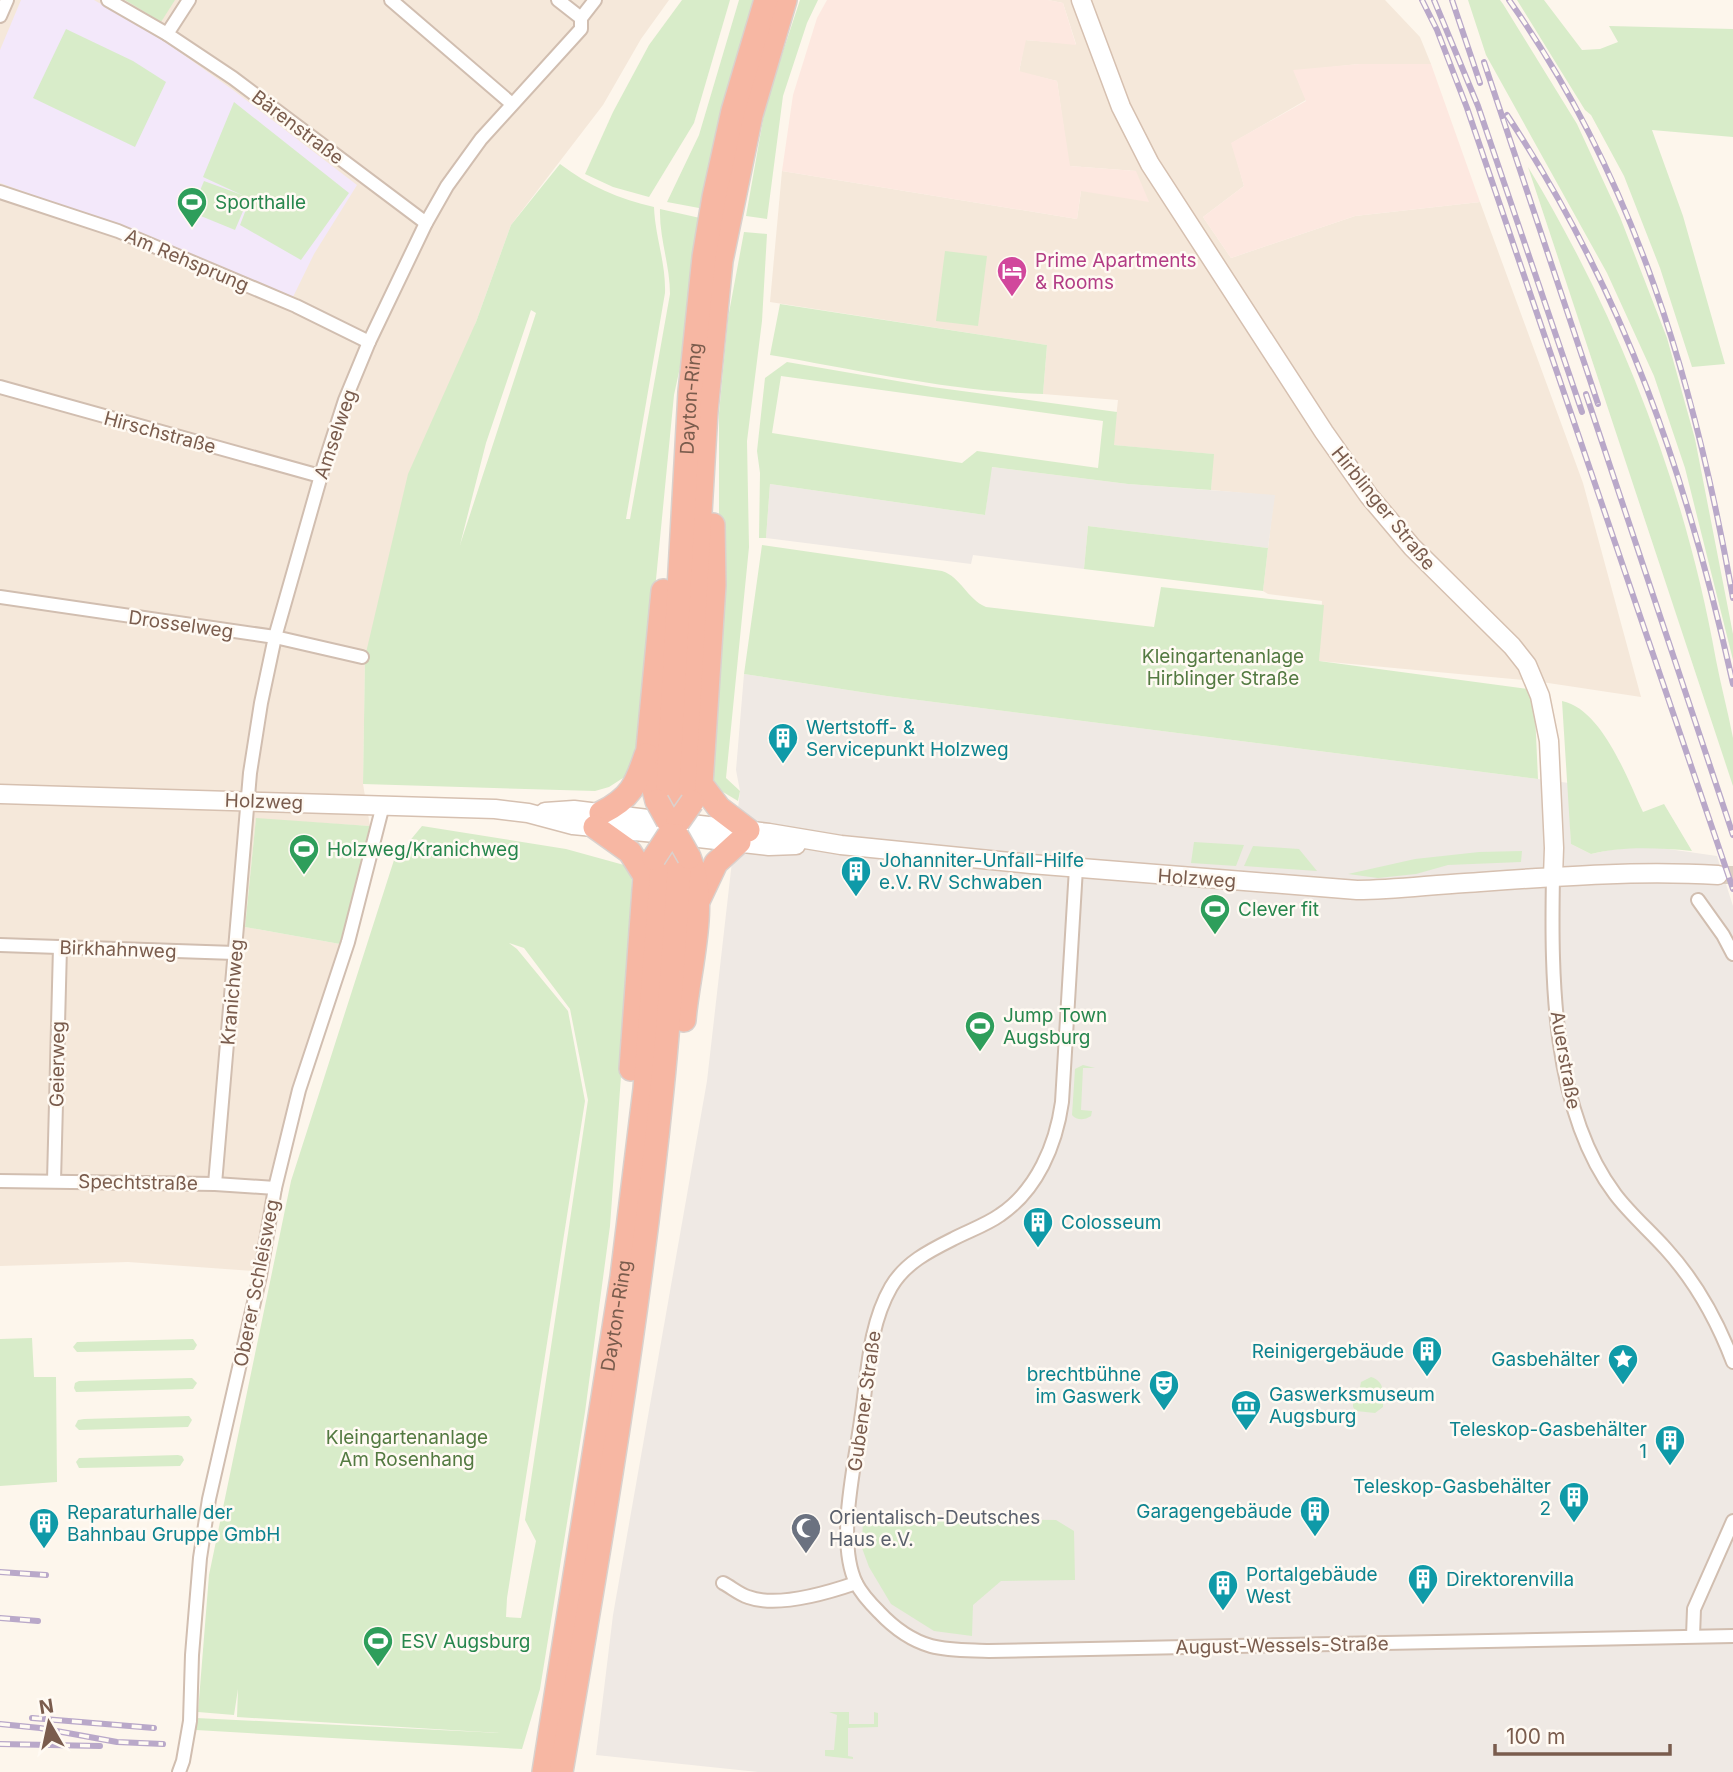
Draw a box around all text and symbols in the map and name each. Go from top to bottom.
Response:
street label: Bärenstraße [247,85,348,169]
sports icon: Sporthalle [175,185,209,229]
place label: Sporthalle [215,191,306,214]
street label: Am Rehsprung [121,224,252,297]
place label: Prime Apartments & Rooms [1035,249,1197,294]
hotel icon: Prime Apartments & Rooms [995,254,1029,298]
street label: Dayton-Ring [676,342,707,455]
street label: Amselweg [309,386,362,482]
street label: Hirschstraße [101,407,218,458]
street label: Hirblinger Straße [1327,442,1441,575]
street label: Drosselweg [127,606,235,643]
park label: Kleingartenanlage Hirblinger Straße [1142,645,1304,690]
place label: Wertstoff- & Servicepunkt Holzweg [806,716,1009,761]
building icon: Wertstoff- & Servicepunkt Holzweg [766,721,800,765]
street label: Holzweg [224,789,304,814]
sports icon: Holzweg/Kranichweg [287,832,321,876]
place label: Holzweg/Kranichweg [327,838,519,861]
place label: Johanniter-Unfall-Hilfe e.V. RV Schwaben [879,849,1084,894]
building icon: Johanniter-Unfall-Hilfe e.V. RV Schwaben [839,854,873,898]
street label: Holzweg [1157,864,1237,893]
sports icon: Clever fit [1198,892,1232,936]
place label: Clever fit [1238,898,1319,921]
street label: Birkhahnweg [59,936,177,963]
street label: Kranichweg [216,938,249,1046]
place label: Jump Town Augsburg [1003,1004,1107,1049]
sports icon: Jump Town Augsburg [963,1009,997,1053]
street label: Auerstraße [1546,1009,1585,1111]
street label: Geierweg [45,1021,70,1107]
street label: Spechtstraße [78,1170,198,1195]
street label: Oberer Schleisweg [229,1197,284,1369]
building icon: Colosseum [1021,1205,1055,1249]
place label: Colosseum [1061,1211,1161,1234]
street label: Dayton-Ring [596,1259,636,1373]
street label: Gubener Straße [843,1329,886,1473]
building icon: Reinigergebäude [1410,1334,1444,1378]
place label: Reinigergebäude [1252,1340,1404,1363]
place icon: Gasbehälter [1606,1342,1640,1386]
place label: Gasbehälter [1491,1348,1600,1371]
place label: brechtbühne im Gaswerk [1027,1363,1142,1408]
theatre icon: brechtbühne im Gaswerk [1147,1368,1181,1412]
place label: Gaswerksmuseum Augsburg [1269,1383,1435,1428]
museum icon: Gaswerksmuseum Augsburg [1229,1388,1263,1432]
place label: Teleskop-Gasbehälter 1 [1449,1418,1647,1463]
building icon: Teleskop-Gasbehälter 1 [1653,1423,1687,1467]
park label: Kleingartenanlage Am Rosenhang [326,1426,488,1471]
place label: Teleskop-Gasbehälter 2 [1353,1475,1551,1520]
building icon: Teleskop-Gasbehälter 2 [1557,1480,1591,1524]
building icon: Garagengebäude [1298,1494,1332,1538]
place label: Garagengebäude [1136,1500,1292,1523]
place label: Reparaturhalle der Bahnbau Gruppe GmbH [67,1501,280,1546]
building icon: Reparaturhalle der Bahnbau Gruppe GmbH [27,1506,61,1550]
place label: Orientalisch-Deutsches Haus e.V. [829,1506,1040,1551]
mosque icon: Orientalisch-Deutsches Haus e.V. [789,1511,823,1555]
building icon: Direktorenvilla [1406,1562,1440,1606]
place label: Portalgebäude West [1246,1563,1378,1608]
building icon: Portalgebäude West [1206,1568,1240,1612]
place label: Direktorenvilla [1446,1568,1574,1591]
sports icon: ESV Augsburg [361,1624,395,1668]
place label: ESV Augsburg [401,1630,530,1653]
street label: August-Wessels-Straße [1175,1632,1389,1659]
north arrow [14,1688,84,1758]
text: N [37,1694,55,1719]
scale bar [1495,1712,1670,1756]
text: 100 m [1506,1724,1565,1749]

